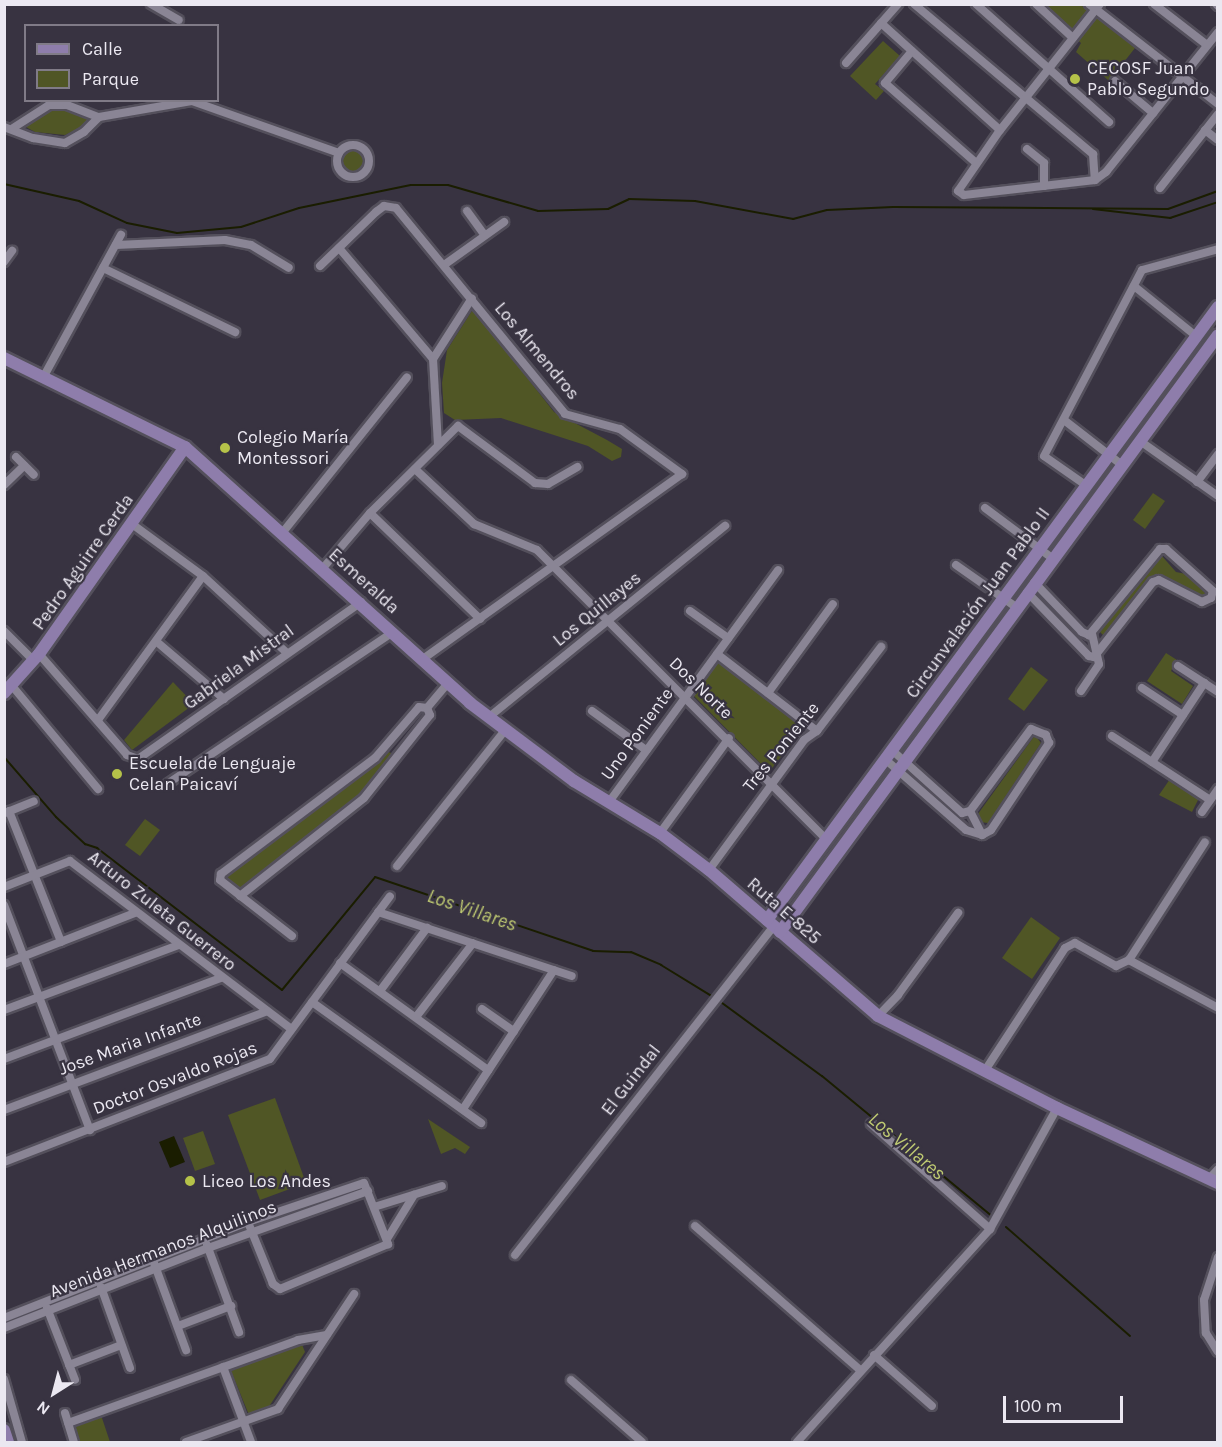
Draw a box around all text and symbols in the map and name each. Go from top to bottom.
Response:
legend [24,24,219,102]
text: Calle [82,38,122,60]
place label: CECOSF Juan Pablo Segundo [1087,58,1209,100]
text: Parque [82,68,139,90]
marker: CECOSF Juan Pablo Segundo [1068,72,1082,86]
street label: Los Almendros [490,298,584,404]
place label: Colegio María Montessori [237,427,349,470]
marker: Colegio María Montessori [218,441,232,455]
street label: Pedro Aguirre Cerda [28,490,138,634]
street label: Circunvalación Juan Pablo II [902,503,1054,703]
street label: Esmeralda [324,544,404,618]
street label: Los Quillayes [549,567,645,651]
street label: Gabriela Mistral [180,620,298,714]
street label: Dos Norte [665,652,737,724]
street label: Uno Poniente [596,684,678,784]
street label: Tres Poniente [738,698,824,796]
place label: Escuela de Lenguaje Celan Paicaví [129,753,296,795]
marker: Escuela de Lenguaje Celan Paicaví [110,767,124,781]
street label: Arturo Zuleta Guerrero [84,846,240,976]
street label: Ruta E-825 [743,873,825,949]
water label: Los Villares [424,883,520,937]
street label: Jose Maria Infante [56,1008,204,1080]
street label: Doctor Osvaldo Rojas [90,1037,260,1119]
street label: El Guindal [597,1040,665,1120]
water label: Los Villares [864,1107,950,1185]
place label: Liceo Los Andes [202,1170,331,1192]
marker: Liceo Los Andes [183,1174,197,1188]
street label: Avenida Hermanos Alquilinos [47,1196,279,1302]
north arrow [24,1363,84,1423]
scale bar [1006,1384,1126,1422]
text: 100 m [1014,1395,1062,1417]
text: N [33,1397,53,1419]

